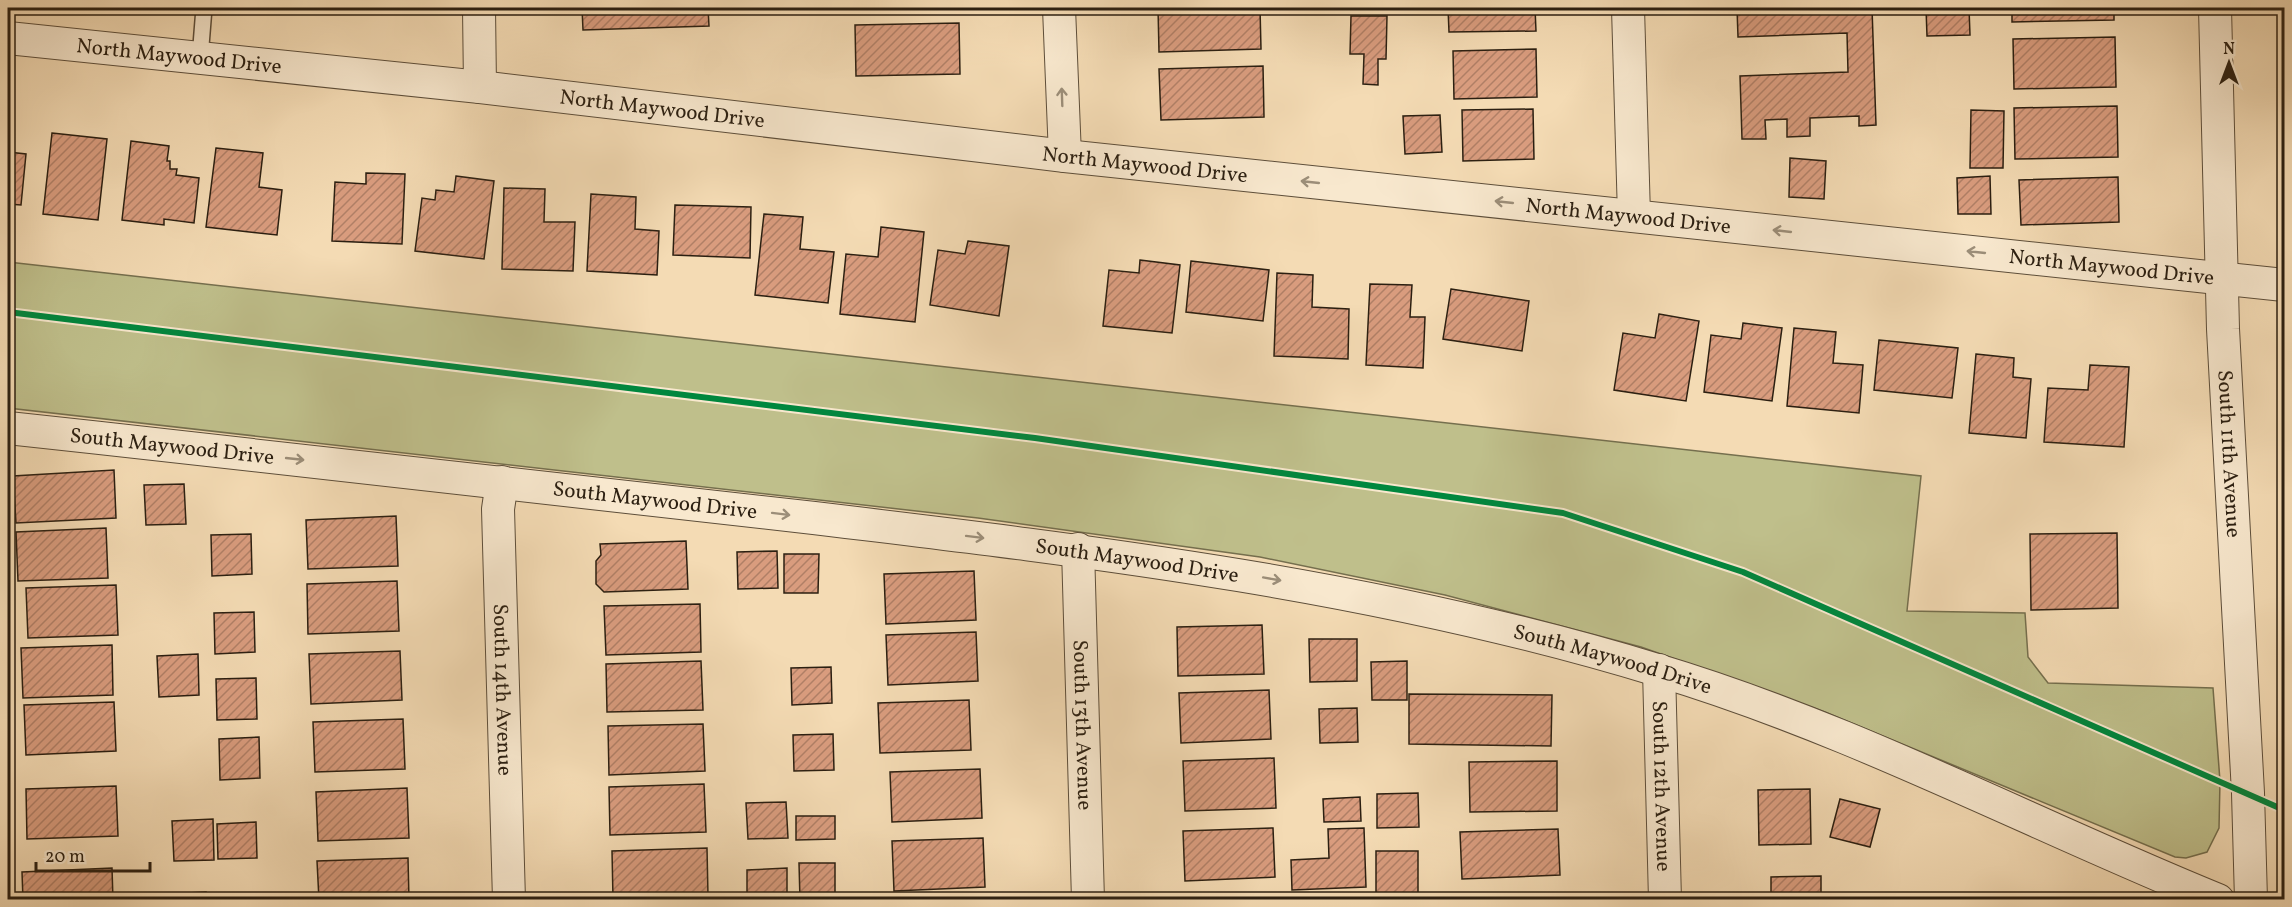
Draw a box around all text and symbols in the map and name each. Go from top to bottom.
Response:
street label: North Maywood Drive [75,32,283,82]
north arrow [2199,33,2259,93]
text: N [2223,39,2235,61]
street label: North Maywood Drive [558,83,766,136]
one-way arrow [1057,88,1068,108]
street label: North Maywood Drive [1041,140,1249,191]
one-way arrow [1301,176,1321,187]
street label: North Maywood Drive [1524,192,1732,242]
one-way arrow [1495,196,1515,207]
one-way arrow [1772,226,1792,237]
street label: North Maywood Drive [2007,243,2216,294]
one-way arrow [1966,246,1986,257]
street label: South 11th Avenue [2209,369,2247,538]
street label: South Maywood Drive [68,422,276,473]
one-way arrow [285,454,305,465]
street label: South Maywood Drive [551,475,759,527]
one-way arrow [771,509,791,520]
one-way arrow [964,532,984,543]
street label: South Maywood Drive [1034,532,1241,591]
one-way arrow [1262,574,1281,585]
street label: South 14th Avenue [485,603,519,776]
street label: South Maywood Drive [1510,618,1715,702]
street label: South 13th Avenue [1065,639,1098,811]
street label: South 12th Avenue [1644,700,1677,872]
scale bar [36,835,150,873]
text: 20 m [45,845,85,870]

